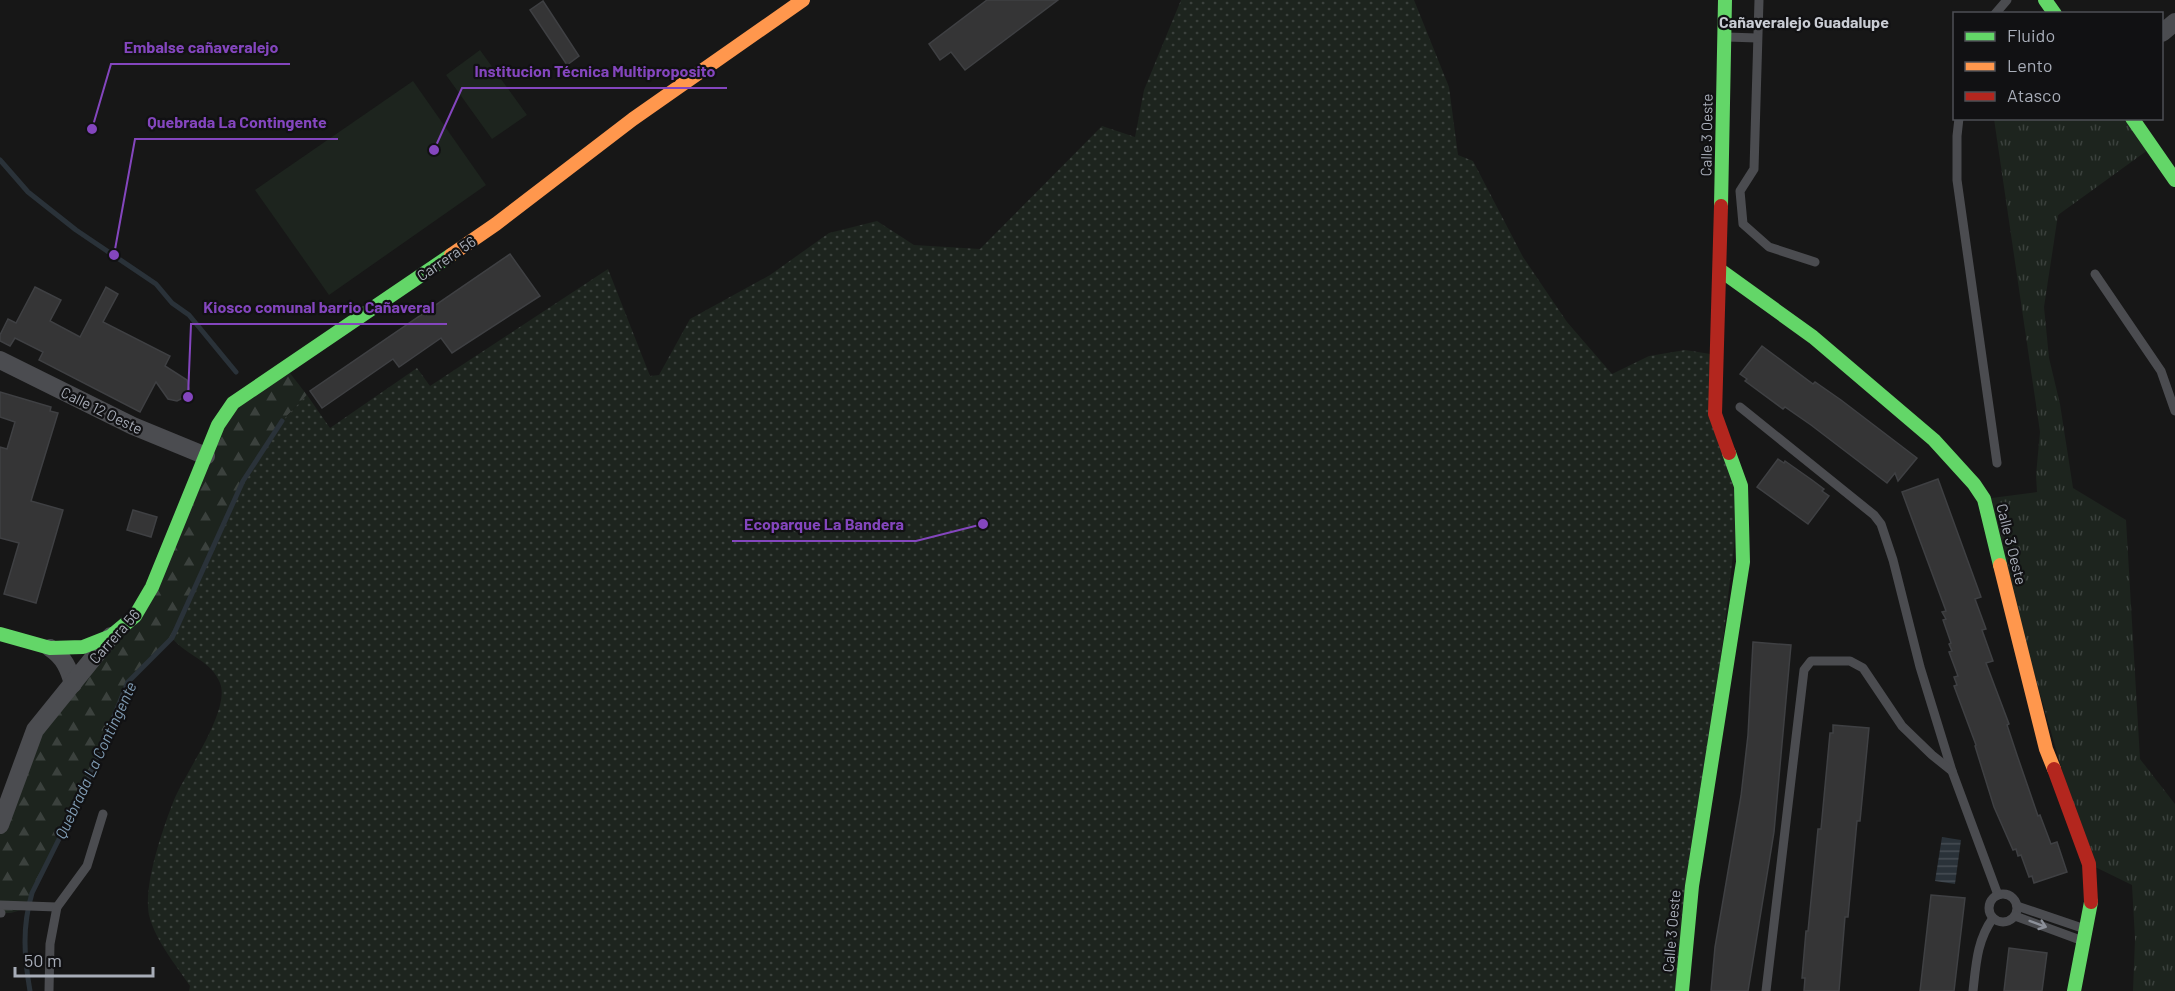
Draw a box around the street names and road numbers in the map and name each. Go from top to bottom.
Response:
street label: Calle 3 Oeste [1696,93,1716,177]
street label: Carrera 56 [413,232,479,284]
street label: Calle 12 Oeste [58,383,146,437]
street label: Calle 3 Oeste [1993,502,2031,586]
street label: Carrera 56 [85,605,143,667]
street label: Calle 3 Oeste [1658,889,1684,973]

